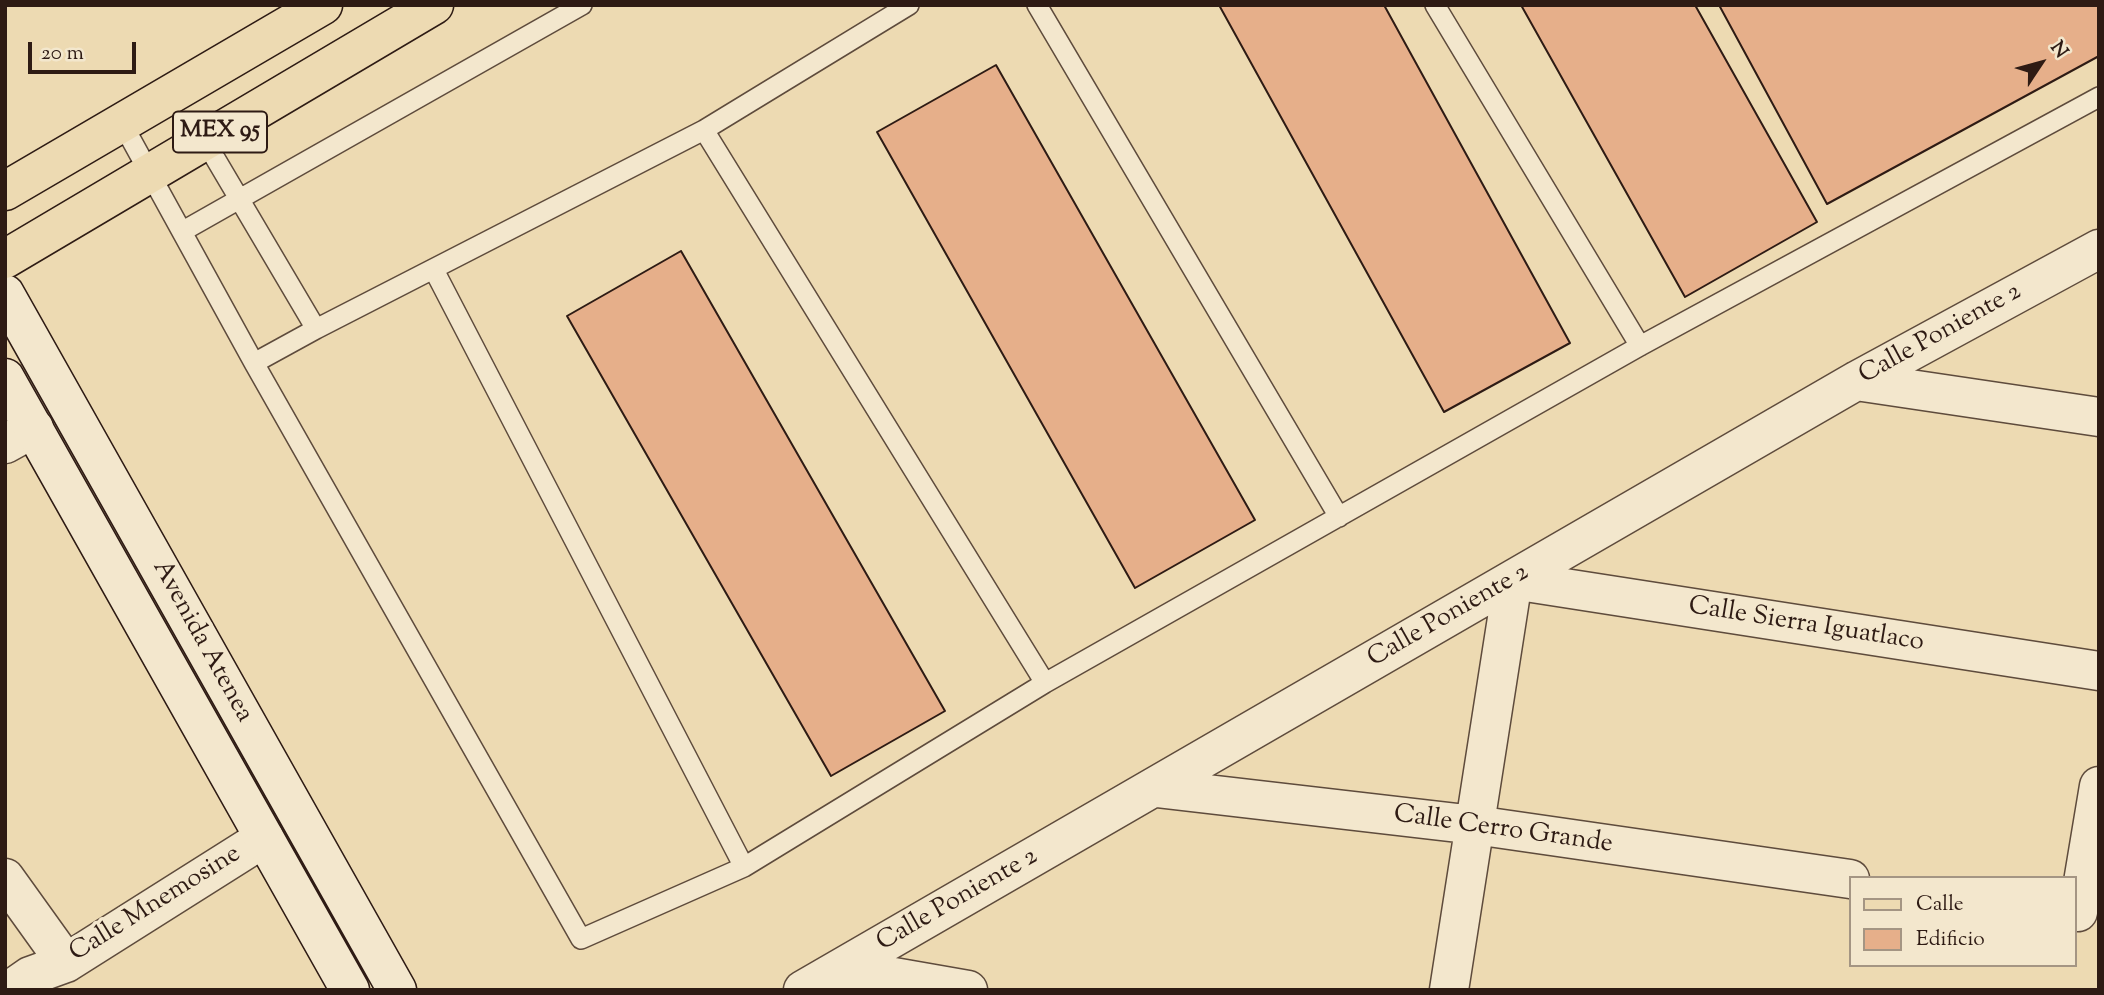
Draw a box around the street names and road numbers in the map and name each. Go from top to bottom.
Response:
road number: MEX 95 [173,112,267,152]
street label: Calle Poniente 2 [1854,278,2028,392]
street label: Avenida Atenea [144,555,258,729]
street label: Calle Poniente 2 [1363,558,1535,676]
street label: Calle Sierra Iguatlaco [1686,592,1926,660]
street label: Calle Cerro Grande [1392,800,1614,862]
street label: Calle Mnemosine [65,840,247,970]
street label: Calle Poniente 2 [872,842,1044,960]

